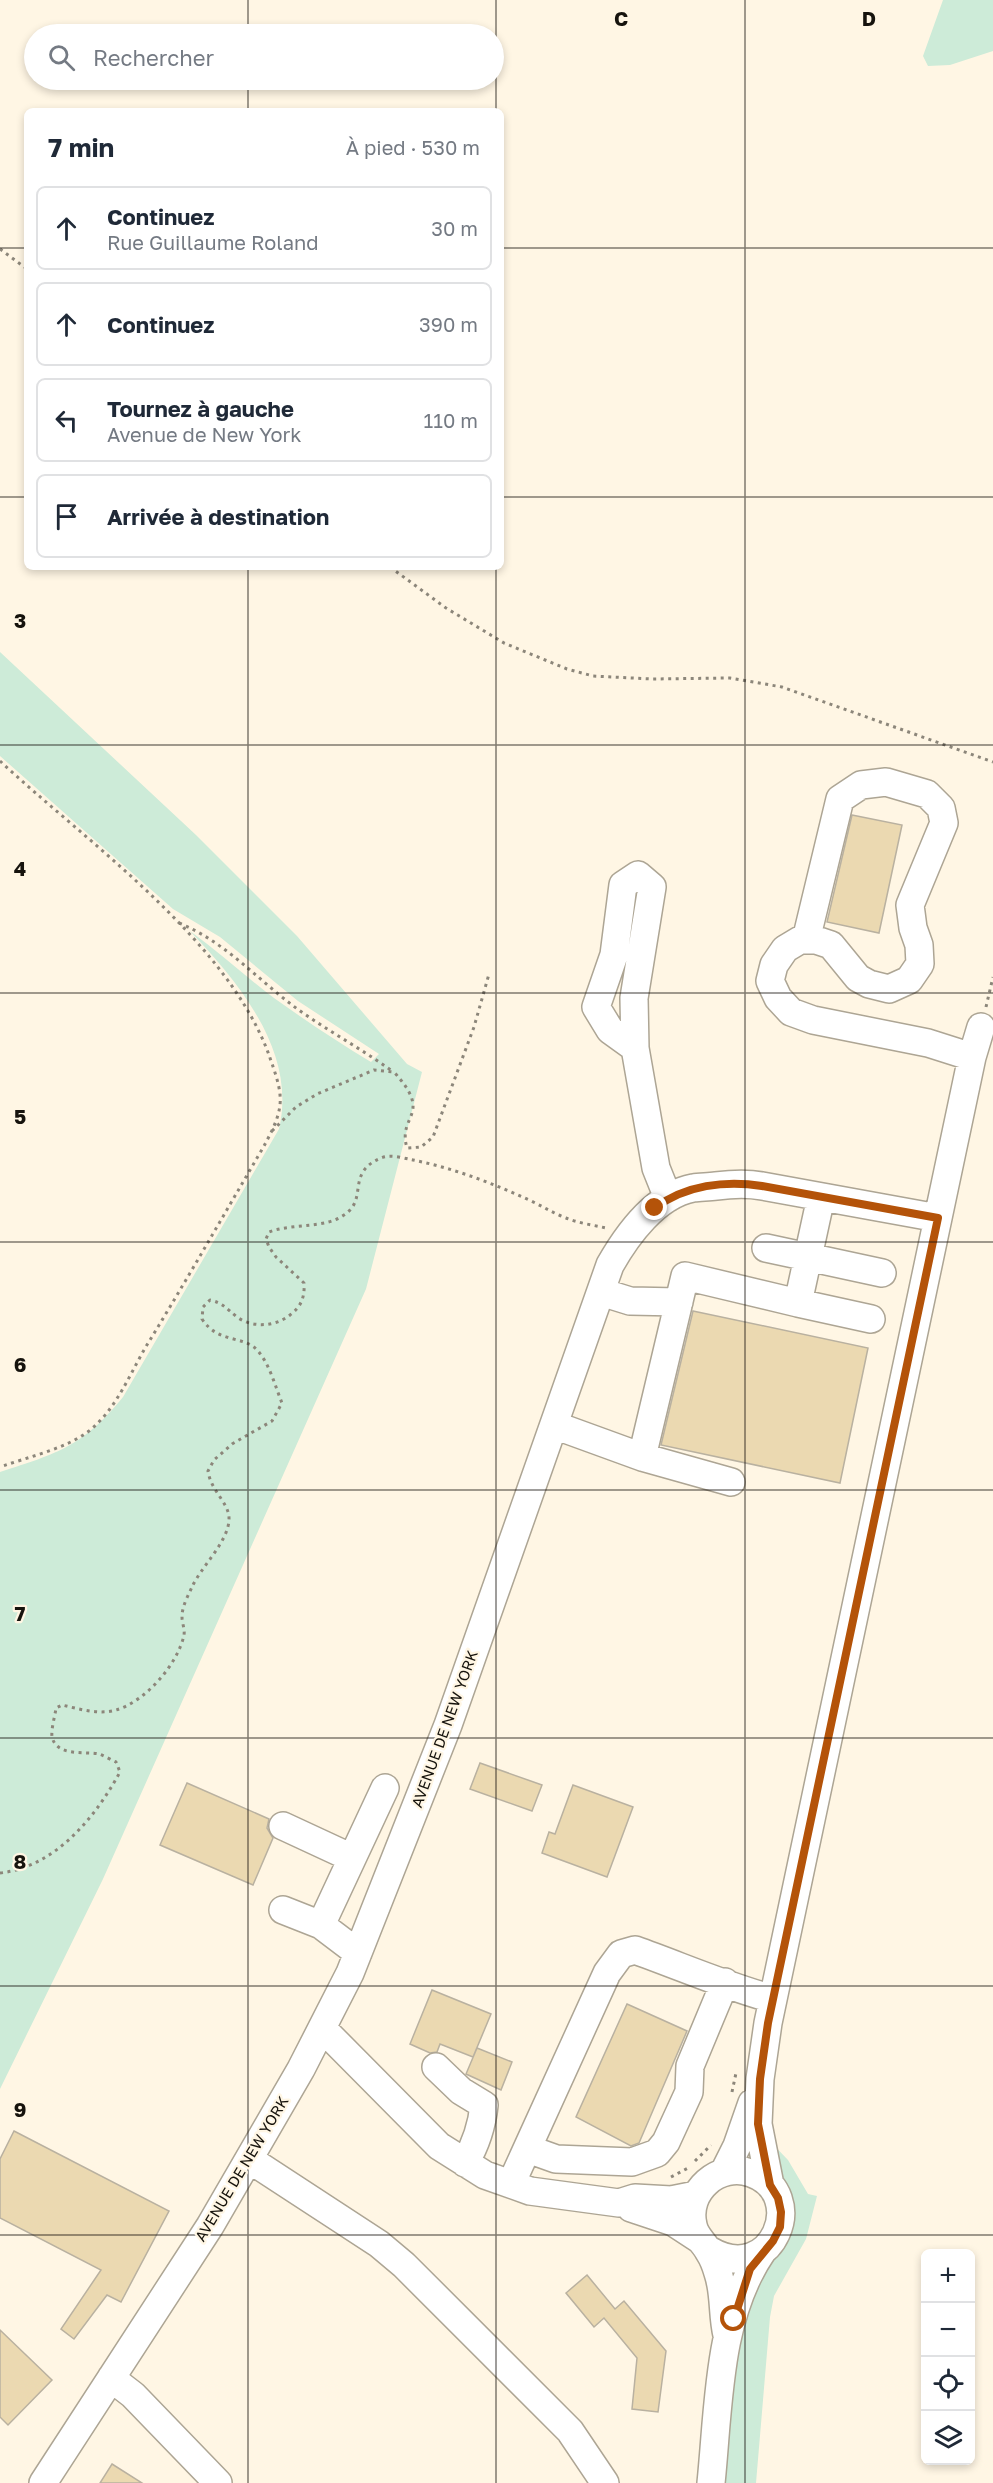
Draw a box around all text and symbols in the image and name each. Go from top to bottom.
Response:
text: C [614,6,628,30]
text: D [862,6,876,30]
search box [24,24,504,90]
icon: search [45,41,78,74]
text: Rechercher [93,44,214,71]
text: 7 min [48,132,114,163]
text: À pied · 530 m [346,135,480,159]
text: Continuez [107,203,214,230]
icon: ahead [50,212,83,245]
text: 30 m [431,216,478,240]
text: Rue Guillaume Roland [107,230,319,254]
icon: ahead [50,308,83,341]
text: Continuez [107,311,214,338]
text: 390 m [419,312,478,336]
text: Tournez à gauche [107,395,294,422]
icon: left [50,404,83,437]
text: 110 m [424,408,478,432]
text: Avenue de New York [107,422,302,446]
icon: arrive [50,500,83,533]
text: Arrivée à destination [107,503,329,530]
text: 3 [14,608,26,632]
text: 4 [14,856,26,880]
text: 5 [14,1104,26,1128]
route end [641,1194,667,1220]
text: 6 [14,1352,26,1376]
text: 7 [15,1601,26,1625]
street label: AVENUE DE NEW YORK [407,1648,481,1810]
text: 8 [14,1849,26,1873]
street label: AVENUE DE NEW YORK [191,2093,292,2244]
text: 9 [14,2097,26,2121]
map controls [921,2249,975,2465]
button: + [921,2249,975,2303]
button: − [921,2303,975,2357]
route start [720,2305,746,2331]
button: locate [921,2357,975,2411]
button: layers [921,2411,975,2465]

